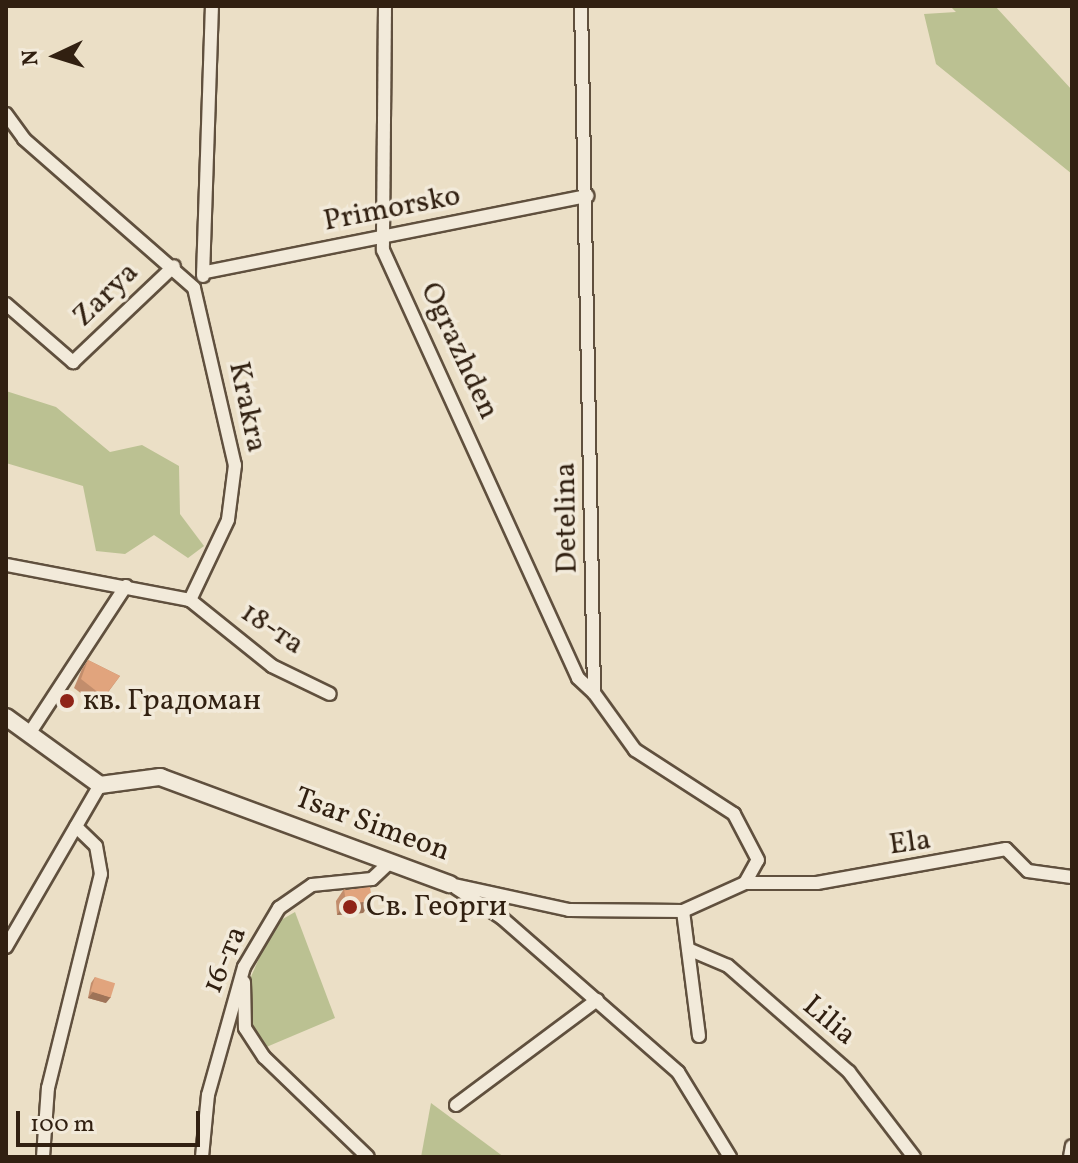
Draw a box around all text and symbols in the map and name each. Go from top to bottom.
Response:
north arrow [16,16,96,96]
text: N [16,49,48,67]
street label: Primorsko [320,178,464,240]
street label: Zarya [66,255,146,335]
street label: Ograzhden [412,277,506,425]
street label: Krakra [220,358,274,456]
street label: Detelina [548,462,586,574]
street label: 18-та [233,595,311,663]
place label: кв. Градоман [83,683,261,719]
marker: кв. Градоман [58,692,76,710]
street label: Tsar Simeon [289,780,455,870]
street label: Ela [887,822,933,864]
place label: Св. Георги [366,889,507,925]
marker: Св. Георги [341,898,359,916]
street label: 16-та [195,921,255,999]
street label: Lilia [795,988,863,1054]
scale bar [20,1095,204,1145]
text: 100 m [30,1108,95,1142]

